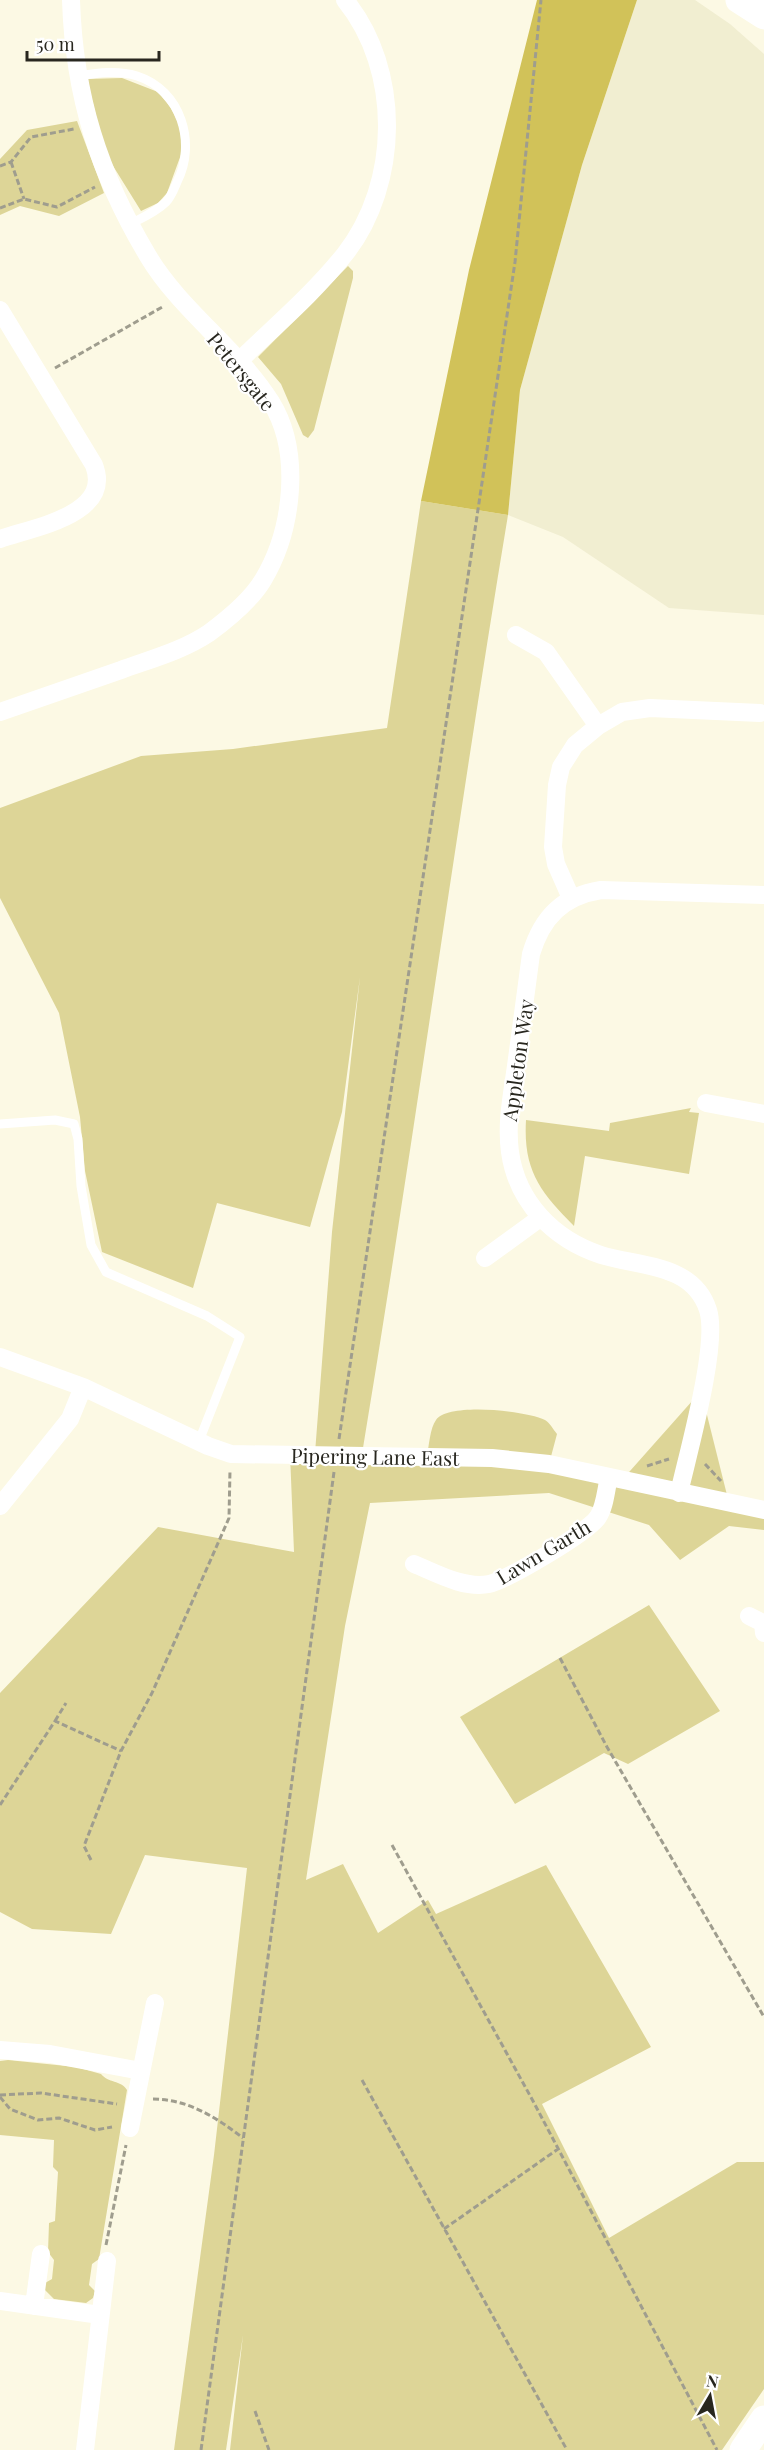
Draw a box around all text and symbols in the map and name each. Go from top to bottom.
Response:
scale bar [27,24,159,62]
text: 50 m [36,32,75,56]
street label: Petersgate [202,326,282,416]
street label: Appleton Way [495,997,539,1124]
street label: Pipering Lane East [291,1441,460,1471]
street label: Lawn Garth [491,1512,595,1590]
north arrow [680,2366,740,2426]
text: N [705,2369,721,2392]

